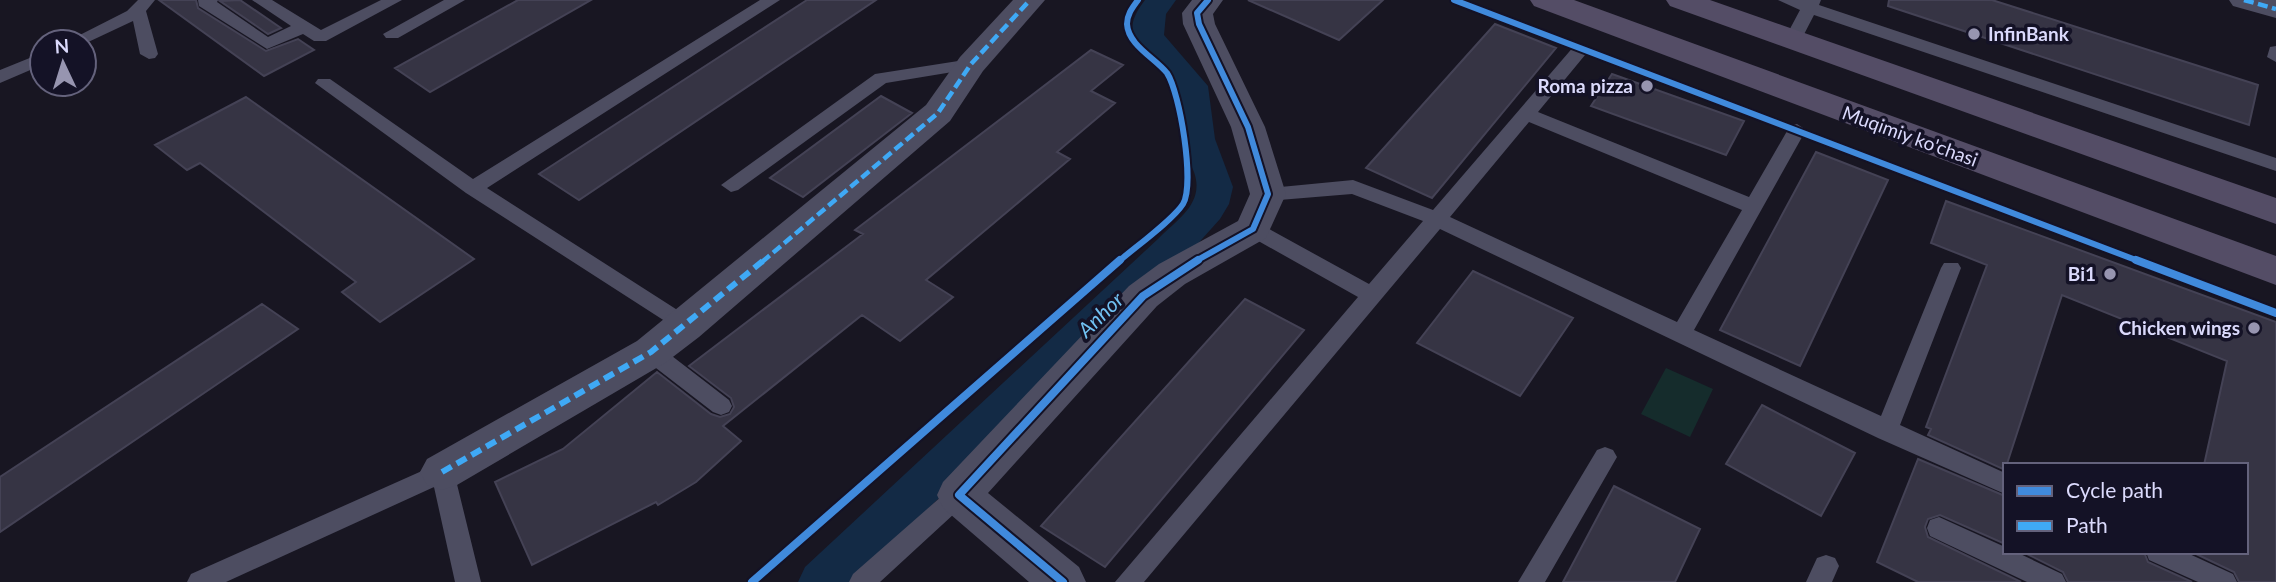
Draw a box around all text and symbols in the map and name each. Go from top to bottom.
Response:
place label: InfinBank [1988,22,2070,45]
marker: InfinBank [1966,26,1982,42]
north arrow [28,28,98,98]
text: N [54,34,70,58]
place label: Roma pizza [1538,74,1633,97]
marker: Roma pizza [1639,78,1655,94]
street label: Muqimiy ko'chasi [1839,100,1981,171]
place label: Bi1 [2068,262,2096,285]
marker: Bi1 [2102,266,2118,282]
water label: Anhor [1071,286,1128,342]
place label: Chicken wings [2119,316,2240,339]
marker: Chicken wings [2246,320,2262,336]
legend [2003,463,2248,554]
text: Cycle path [2066,477,2163,502]
text: Path [2066,512,2108,537]

